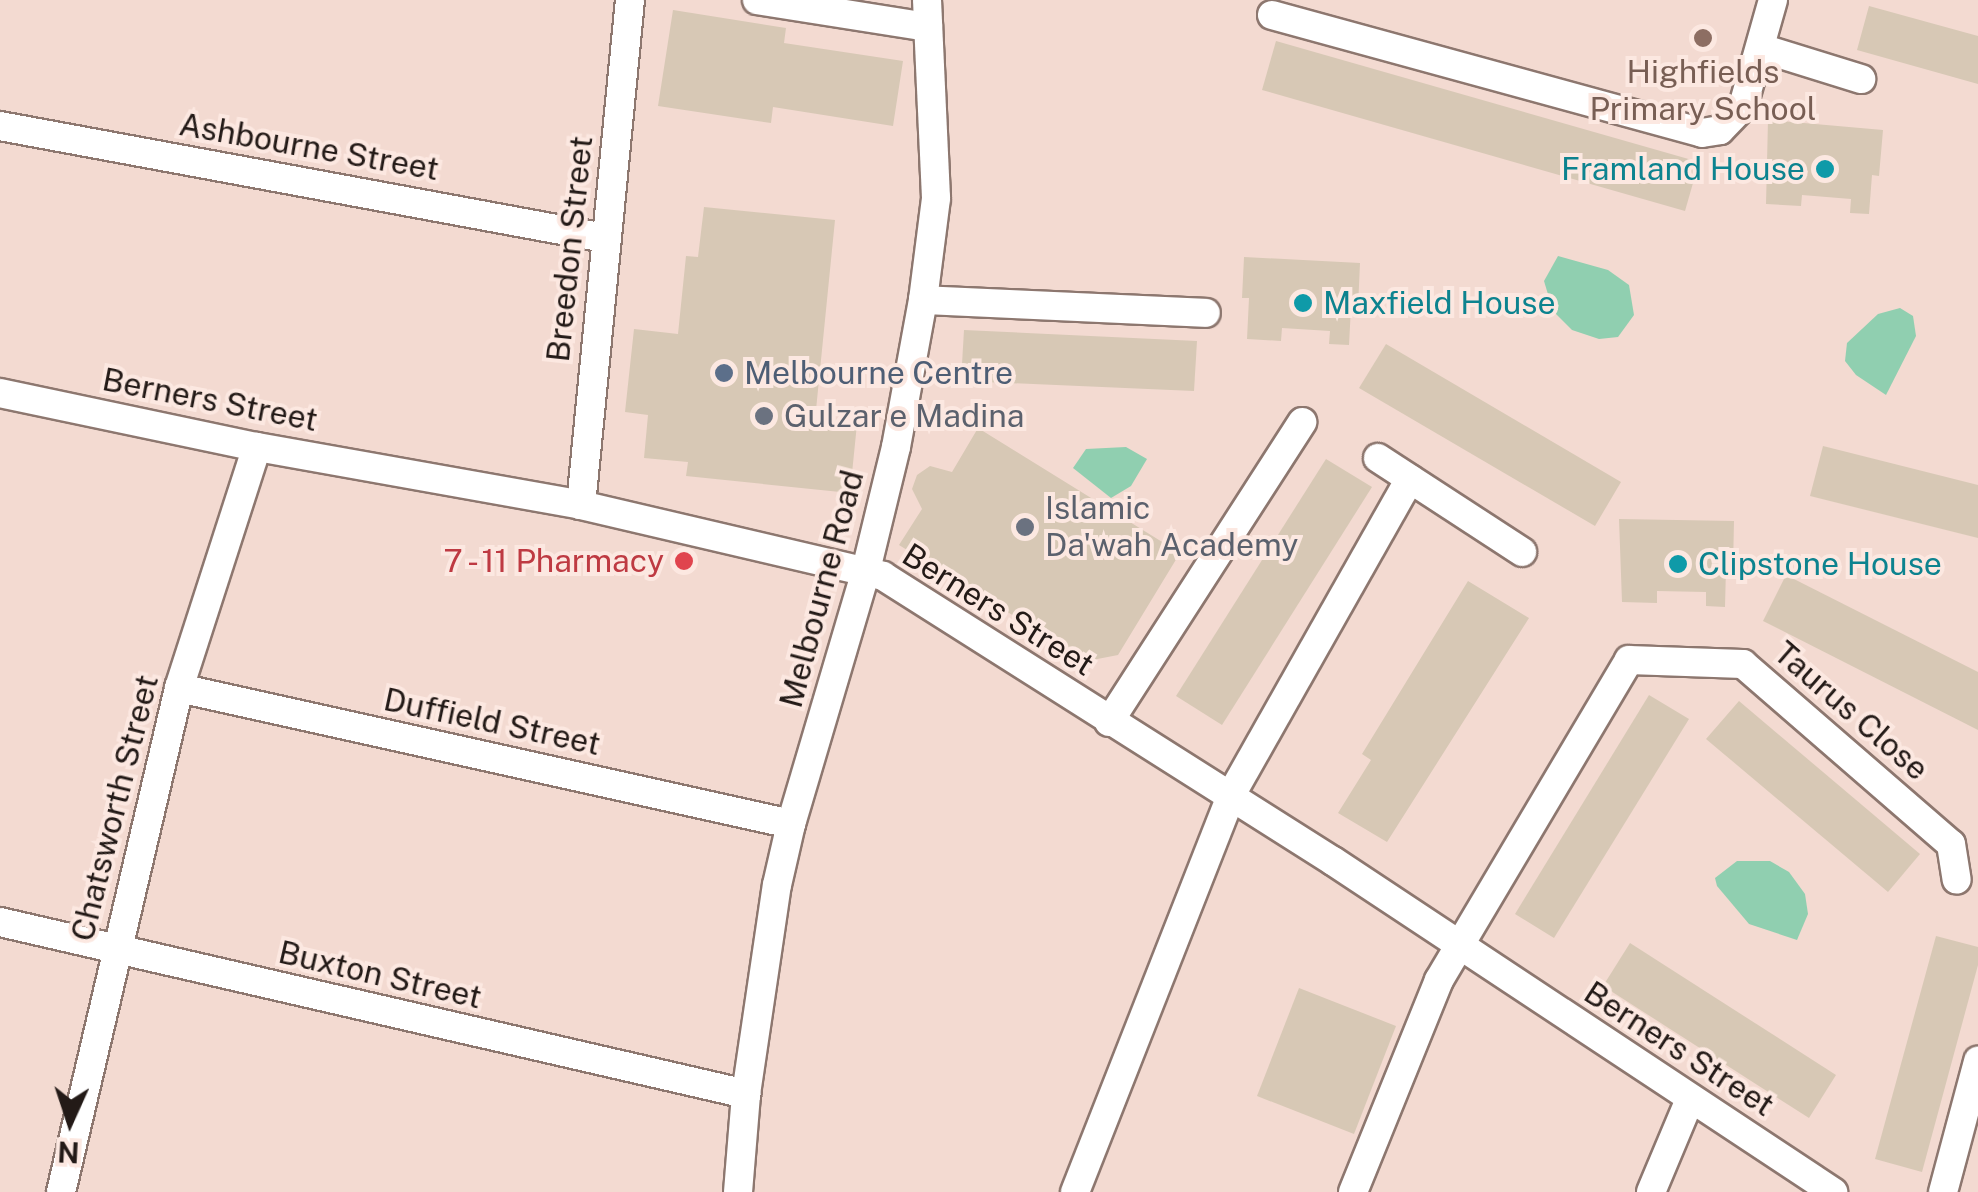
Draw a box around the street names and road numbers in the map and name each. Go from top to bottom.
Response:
street label: Ashbourne Street [176,105,442,189]
street label: Breedon Street [539,134,601,364]
street label: Berners Street [99,360,321,440]
street label: Melbourne Road [772,466,872,712]
street label: Berners Street [895,536,1101,684]
street label: Taurus Close [1766,634,1936,788]
street label: Chatsworth Street [63,671,167,945]
street label: Duffield Street [380,680,604,764]
street label: Buxton Street [275,933,485,1017]
street label: Berners Street [1577,973,1781,1125]

